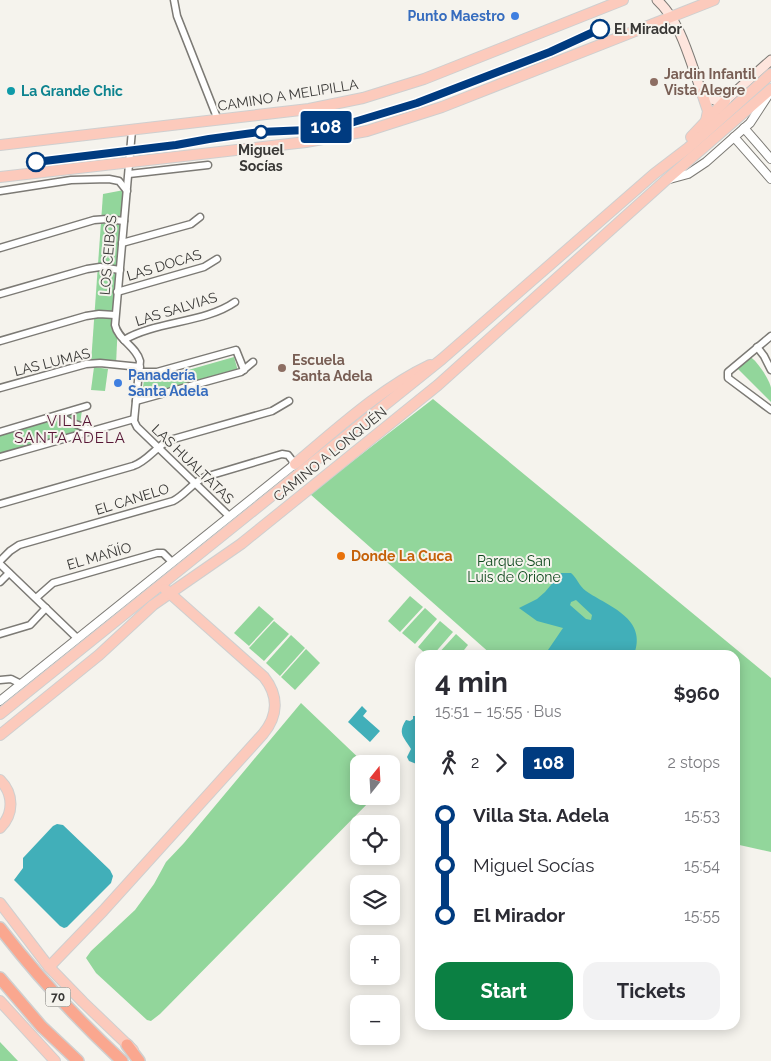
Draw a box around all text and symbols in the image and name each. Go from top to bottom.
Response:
place label: Punto Maestro [408,8,506,24]
marker: Punto Maestro [509,10,521,22]
marker: El Mirador [590,19,610,39]
place label: El Mirador [614,21,682,37]
place label: Jardin Infantil Vista Alegre [664,66,756,98]
street label: CAMINO A MELIPILLA [217,76,360,114]
marker: Jardin Infantil Vista Alegre [648,76,660,88]
place label: La Grande Chic [21,83,123,99]
marker: La Grande Chic [5,85,17,97]
line badge: 108 [297,111,355,143]
text: 108 [311,116,341,137]
marker: Miguel Socías [254,125,268,139]
place label: Miguel Socías [238,142,285,174]
unlabelled marker [26,152,46,172]
street label: LOS CEIBOS [97,214,120,296]
street label: LAS DOCAS [125,246,204,284]
street label: LAS SALVIAS [133,289,219,329]
street label: LAS LUMAS [12,345,92,379]
place label: Escuela Santa Adela [292,352,372,384]
marker: Escuela Santa Adela [276,362,288,374]
place label: Panadería Santa Adela [128,367,208,399]
marker: Panadería Santa Adela [112,377,124,389]
street label: CAMINO A LONQUÉN [269,403,390,505]
district label: VILLA SANTA ADELA [14,412,126,447]
street label: LAS HUALTATAS [149,421,238,507]
street label: EL CANELO [93,480,171,518]
street label: EL MAÑÍO [65,538,133,573]
place label: Donde La Cuca [351,548,453,564]
marker: Donde La Cuca [335,550,347,562]
park label: Parque San Luis de Orione [467,553,561,585]
text: 4 min [435,666,508,699]
text: $960 [674,682,720,704]
text: 15:51 – 15:55 · Bus [435,702,562,721]
icon: walk [435,749,463,777]
icon: forward [487,749,515,777]
text: 108 [533,752,564,773]
text: 2 [471,753,479,772]
text: 2 stops [668,753,720,772]
north arrow [350,755,400,805]
map controls [350,755,400,1045]
text: Villa Sta. Adela [473,804,609,826]
text: 15:53 [684,806,720,825]
button: locate [350,815,400,865]
text: Miguel Socías [473,854,594,876]
text: 15:54 [684,856,720,875]
button: layers [350,875,400,925]
text: El Mirador [473,904,565,926]
text: 15:55 [684,906,720,925]
button: + [350,935,400,985]
button: Start [435,962,573,1020]
button: Tickets [583,962,720,1020]
road number: 70 [46,988,70,1006]
button: − [350,995,400,1045]

